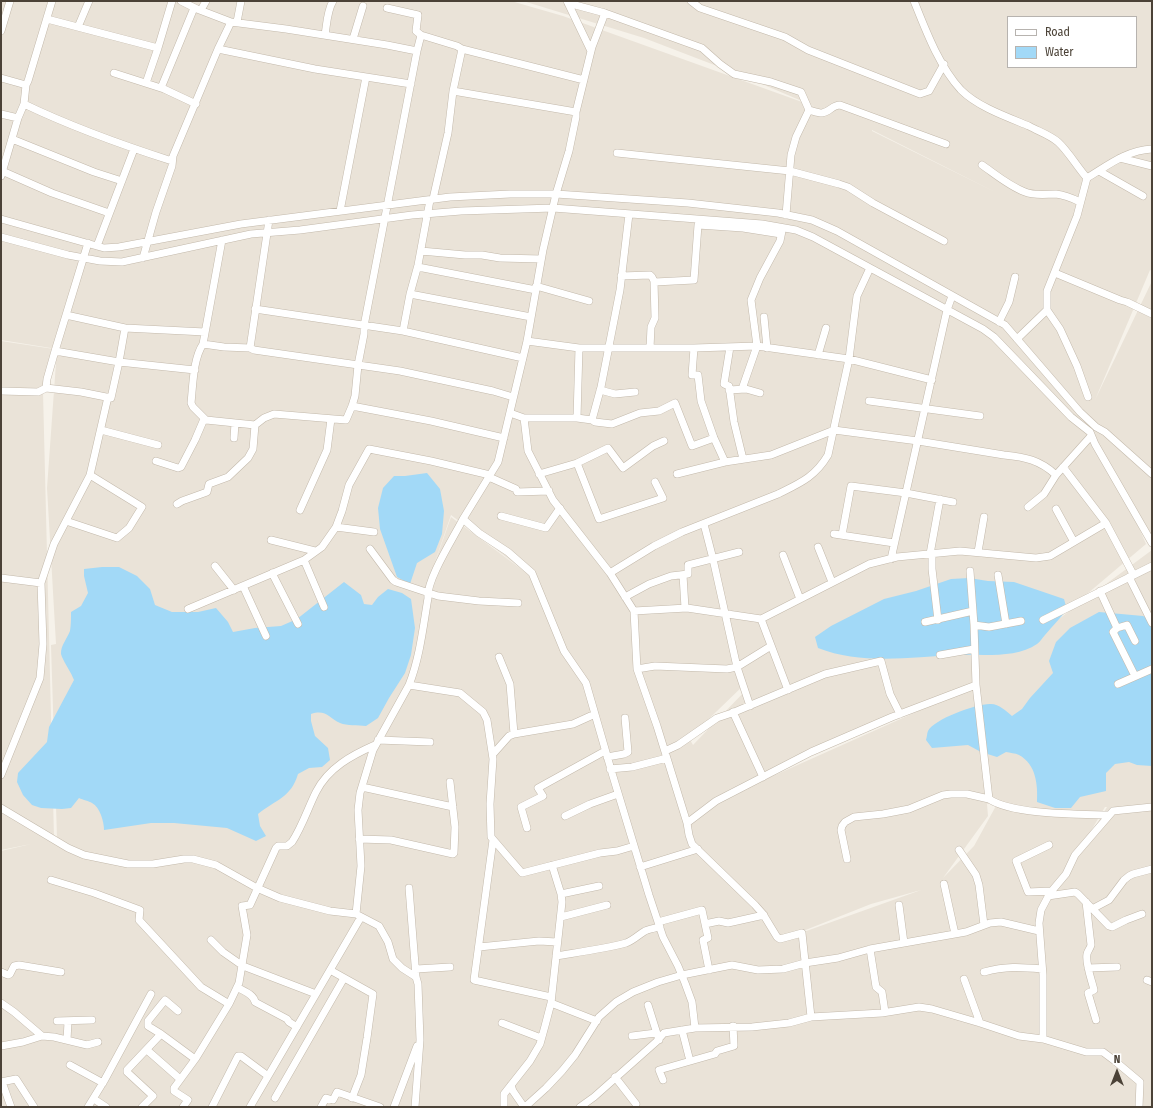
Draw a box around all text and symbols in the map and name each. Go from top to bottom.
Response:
legend [1007,16,1137,68]
text: Road [1045,25,1070,39]
text: Water [1045,45,1073,59]
north arrow [1097,1052,1137,1092]
text: N [1114,1053,1120,1066]

